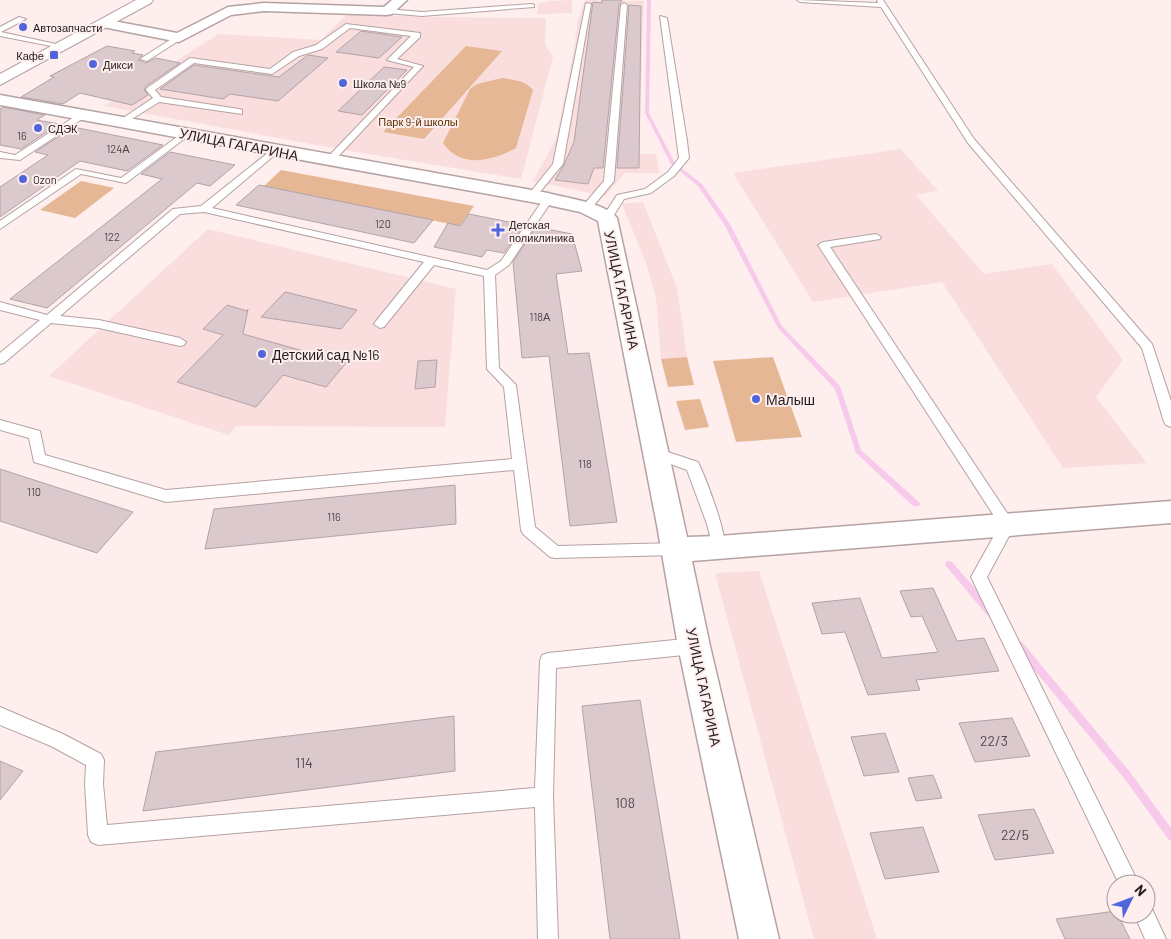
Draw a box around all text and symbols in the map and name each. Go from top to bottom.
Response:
marker: Автозапчасти [17,21,29,33]
place label: Автозапчасти [33,21,103,34]
place label: Кафе [16,49,44,62]
marker: Кафе [48,49,60,61]
marker: Дикси [87,58,99,70]
place label: Дикси [103,58,133,71]
marker: Школа №9 [337,77,349,89]
place label: Школа №9 [353,77,406,90]
park label: Парк 9-й школы [378,115,458,128]
marker: СДЭК [32,122,44,134]
place label: СДЭК [48,122,78,135]
street label: УЛИЦА ГАГАРИНА [178,124,301,164]
house number: 16 [17,129,27,142]
house number: 124А [106,142,130,155]
marker: Ozon [17,173,29,185]
place label: Ozon [33,173,57,186]
house number: 120 [375,217,391,230]
place label: Детская поликлиника [509,218,575,244]
marker: Детская поликлиника [491,223,505,237]
street label: УЛИЦА ГАГАРИНА [601,229,643,352]
house number: 122 [104,230,120,243]
house number: 118А [530,310,551,323]
place label: Детский сад №16 [272,346,380,363]
marker: Детский сад №16 [256,348,268,360]
place label: Малыш [766,391,815,408]
marker: Малыш [750,393,762,405]
house number: 118 [578,457,592,470]
house number: 110 [27,485,41,498]
house number: 116 [327,510,341,523]
street label: УЛИЦА ГАГАРИНА [683,626,725,749]
house number: 22/3 [980,732,1008,749]
house number: 114 [295,754,313,771]
house number: 108 [615,794,635,811]
house number: 22/5 [1001,826,1029,843]
north arrow [1106,874,1156,924]
text: N [1132,881,1150,899]

